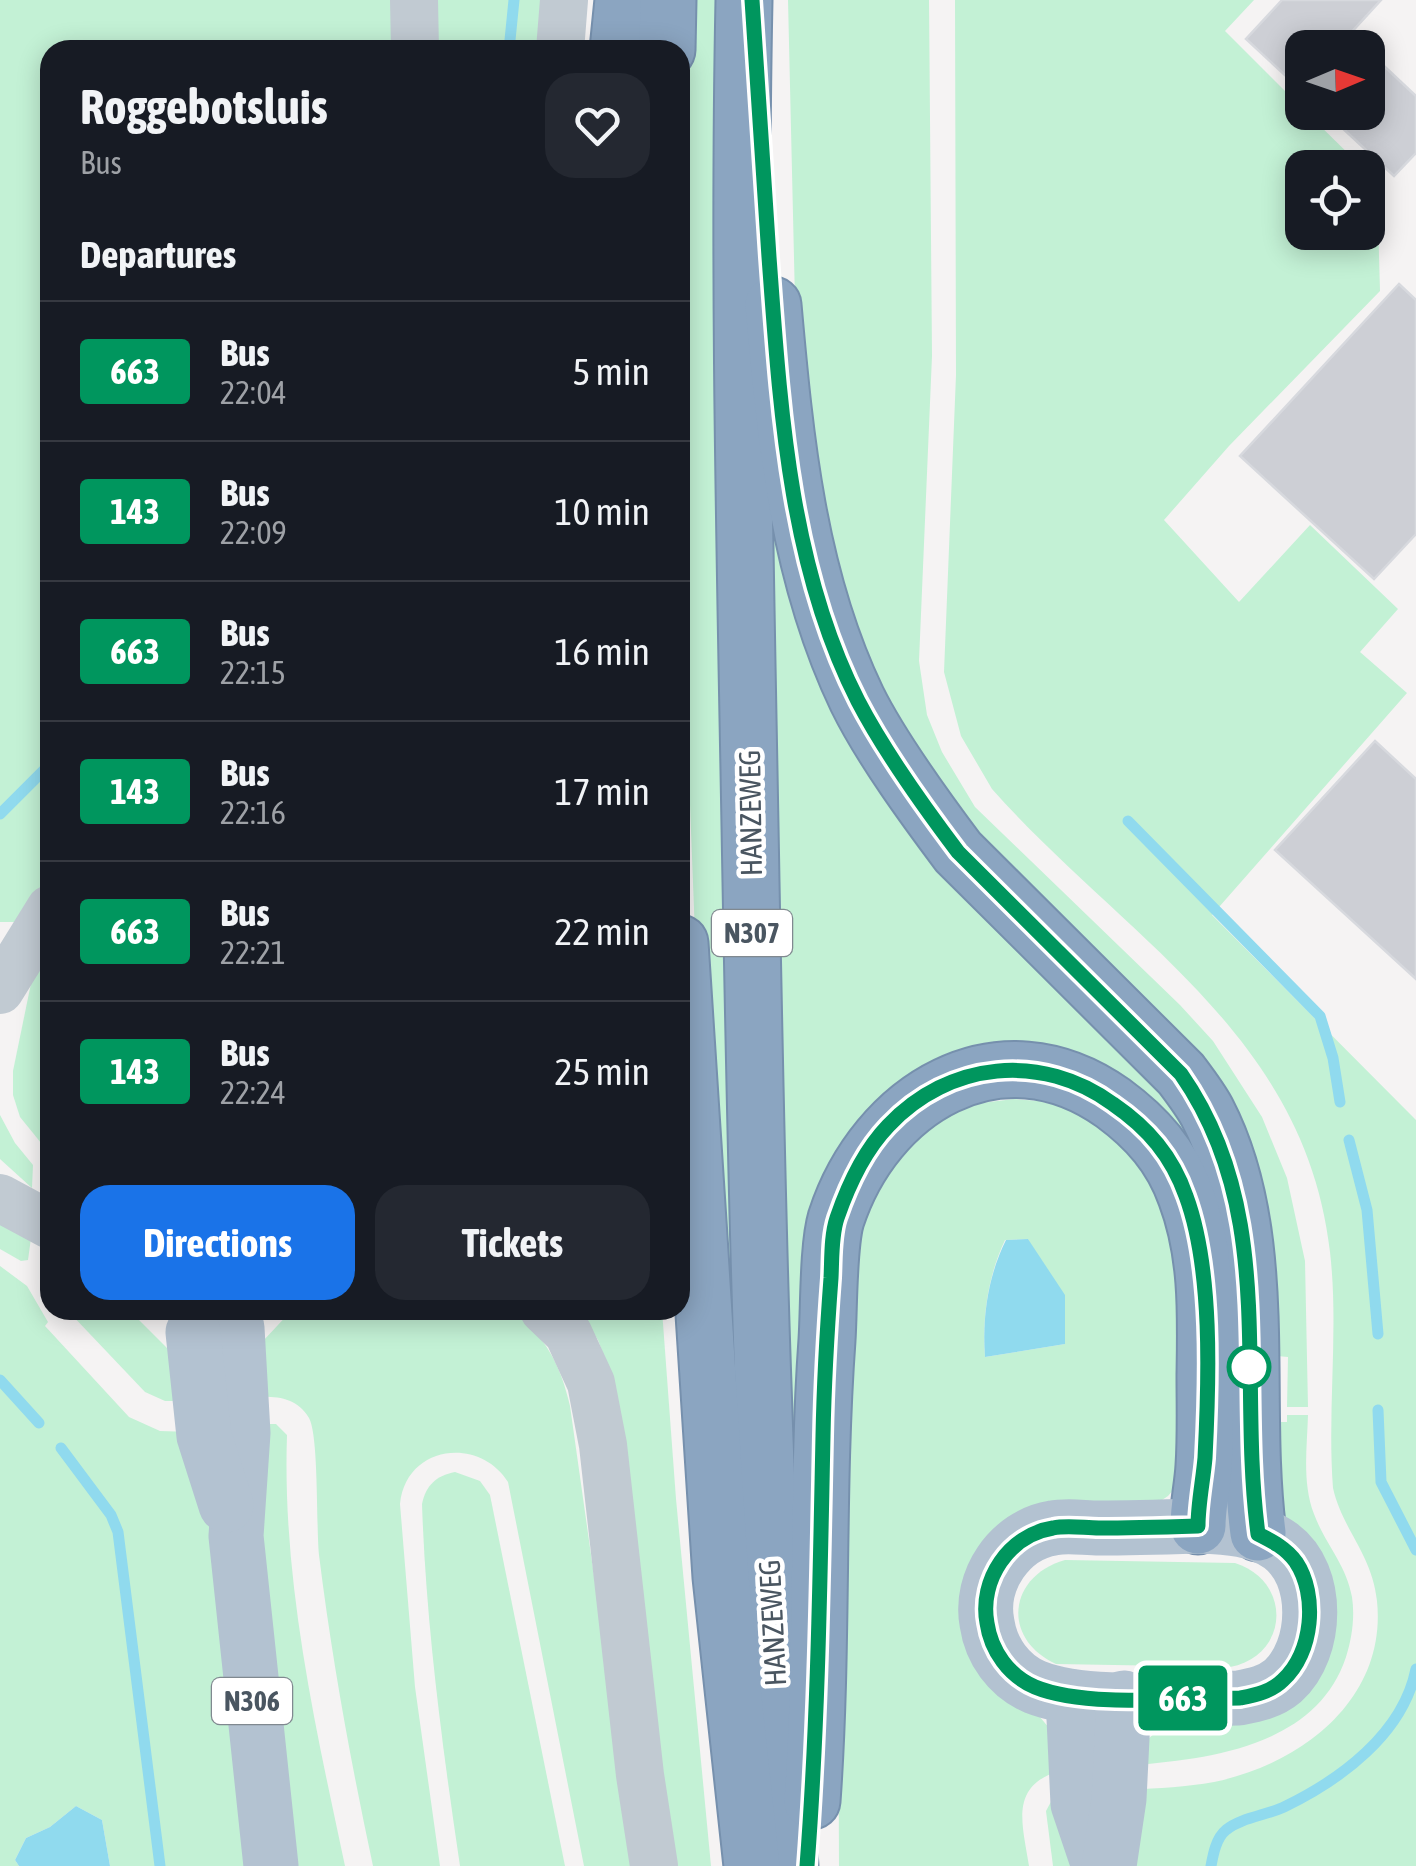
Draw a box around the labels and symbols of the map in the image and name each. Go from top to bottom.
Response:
north arrow [1285,30,1385,130]
street label: HANZEWEG [732,749,768,877]
road number: N307 [712,910,792,956]
unlabelled marker [1228,1346,1270,1388]
street label: HANZEWEG [752,1559,792,1687]
line badge: 663 [1126,1666,1240,1730]
road number: N306 [212,1678,292,1724]

